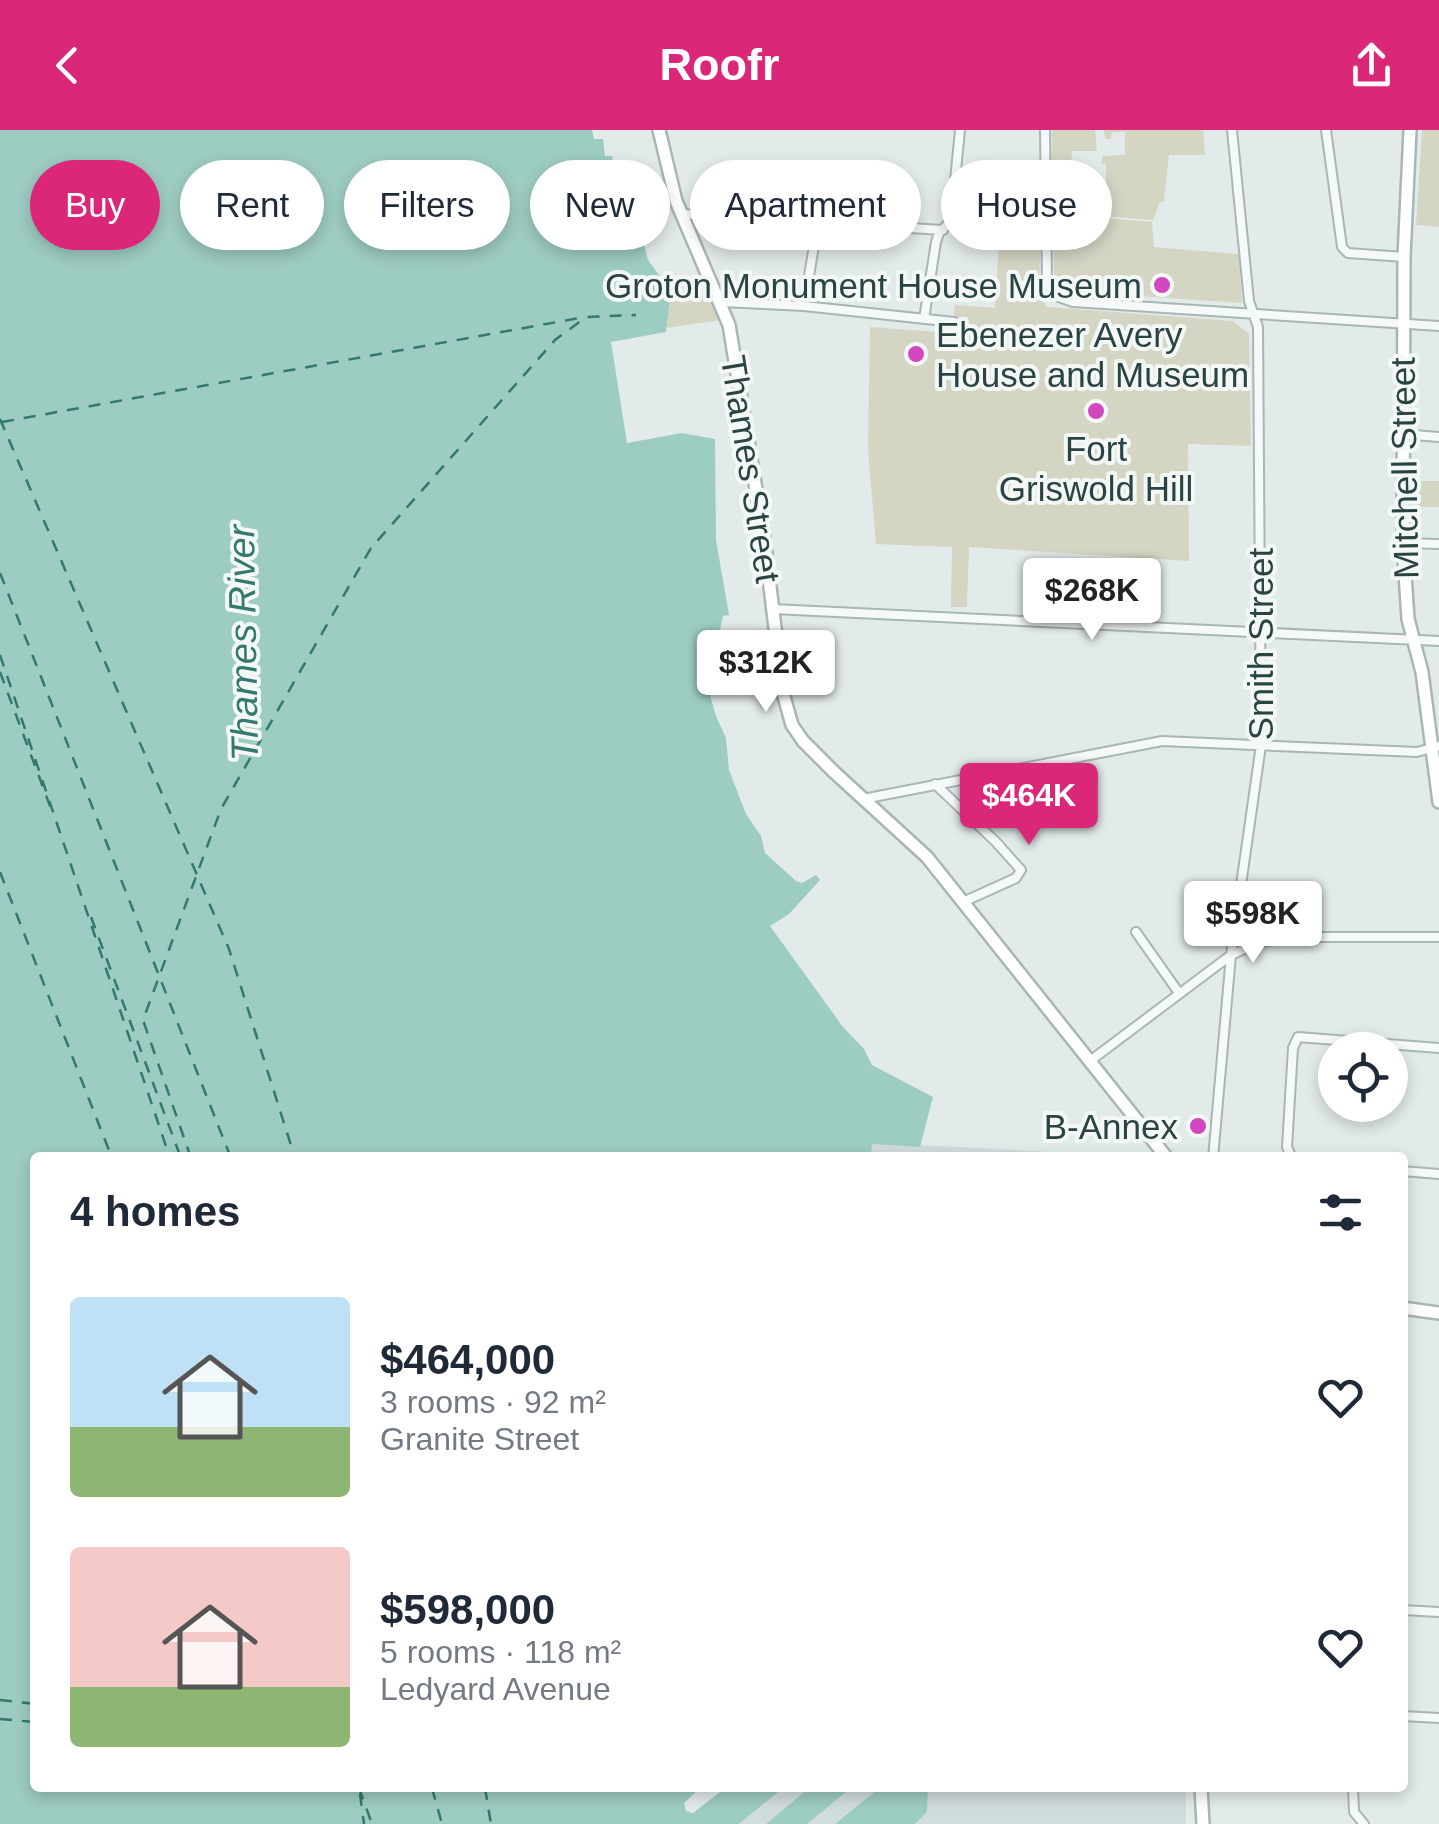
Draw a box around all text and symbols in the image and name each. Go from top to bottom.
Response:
icon: back [40,38,95,93]
icon: share [1344,38,1399,93]
text: Roofr [660,39,779,90]
chip: Buy [30,160,160,250]
chip: Rent [180,160,324,250]
chip: Filters [344,160,510,250]
chip: New [530,160,670,250]
chip: Apartment [690,160,921,250]
chip: House [941,160,1112,250]
place label: Groton Monument House Museum [605,266,1142,305]
marker: Groton Monument House Museum [1151,274,1173,296]
place label: Ebenezer Avery House and Museum [936,315,1249,394]
marker: Ebenezer Avery House and Museum [905,343,927,365]
street label: Thames Street [714,353,788,586]
street label: Mitchell Street [1383,357,1425,579]
marker: Fort Griswold Hill [1085,400,1107,422]
place label: Fort Griswold Hill [999,429,1193,508]
water label: Thames River [220,523,266,762]
street label: Smith Street [1241,547,1280,740]
pin: $268K [1022,558,1162,643]
text: $268K [1045,572,1139,608]
pin: $312K [696,630,836,715]
text: $312K [719,644,813,680]
pin: $464K [959,763,1099,848]
text: $464K [982,777,1076,813]
pin: $598K [1183,881,1323,966]
text: $598K [1206,895,1300,931]
map controls [1318,1032,1408,1122]
button: locate [1318,1032,1408,1122]
place label: B-Annex [1044,1107,1178,1146]
marker: B-Annex [1187,1115,1209,1137]
icon: filters [1313,1185,1368,1240]
text: 4 homes [70,1188,240,1235]
text: $464,000 [380,1336,555,1383]
icon: home [150,1337,270,1457]
icon: heart [1313,1370,1368,1425]
text: 3 rooms · 92 m² [380,1384,606,1420]
text: Granite Street [380,1421,579,1457]
text: $598,000 [380,1586,555,1633]
icon: home [150,1587,270,1707]
icon: heart [1313,1620,1368,1675]
text: 5 rooms · 118 m² [380,1634,621,1670]
text: Ledyard Avenue [380,1671,611,1707]

